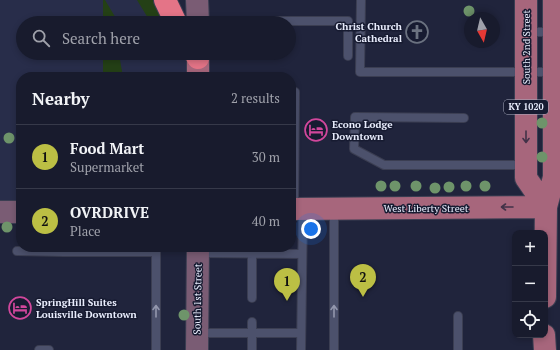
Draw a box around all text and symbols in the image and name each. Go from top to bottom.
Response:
street label: South 2nd Street [520,9,533,84]
north arrow [464,12,500,48]
search box [16,16,296,60]
church icon: Christ Church Cathedral [404,19,430,45]
place label: Christ Church Cathedral [336,20,403,45]
icon: search [30,27,52,49]
text: Search here [62,28,140,48]
text: Nearby [32,87,90,110]
text: 2 results [231,89,280,107]
road number: KY 1020 [504,100,548,114]
hotel icon: Econo Lodge Downtown [303,117,329,143]
place label: Econo Lodge Downtown [332,118,393,143]
one-way arrow [522,130,530,143]
text: Food Mart [70,138,144,158]
text: 1 [41,148,49,166]
text: 30 m [252,148,280,166]
text: Supermarket [70,158,144,176]
text: OVRDRIVE [70,202,149,222]
street label: West Liberty Street [384,202,469,215]
one-way arrow [501,203,514,211]
text: 2 [41,212,49,230]
text: 40 m [252,212,280,230]
your location [301,219,321,239]
text: Place [70,222,101,240]
map controls [512,230,548,338]
button: + [512,230,548,266]
street label: South 1st Street [190,263,205,335]
pin: 2 [350,264,376,297]
button: − [512,266,548,302]
pin: 1 [274,268,300,301]
hotel icon: SpringHill Suites Louisville Downtown [7,295,33,321]
place label: SpringHill Suites Louisville Downtown [36,296,137,321]
button: locate [512,302,548,338]
one-way arrow [152,305,160,318]
one-way arrow [330,305,338,318]

